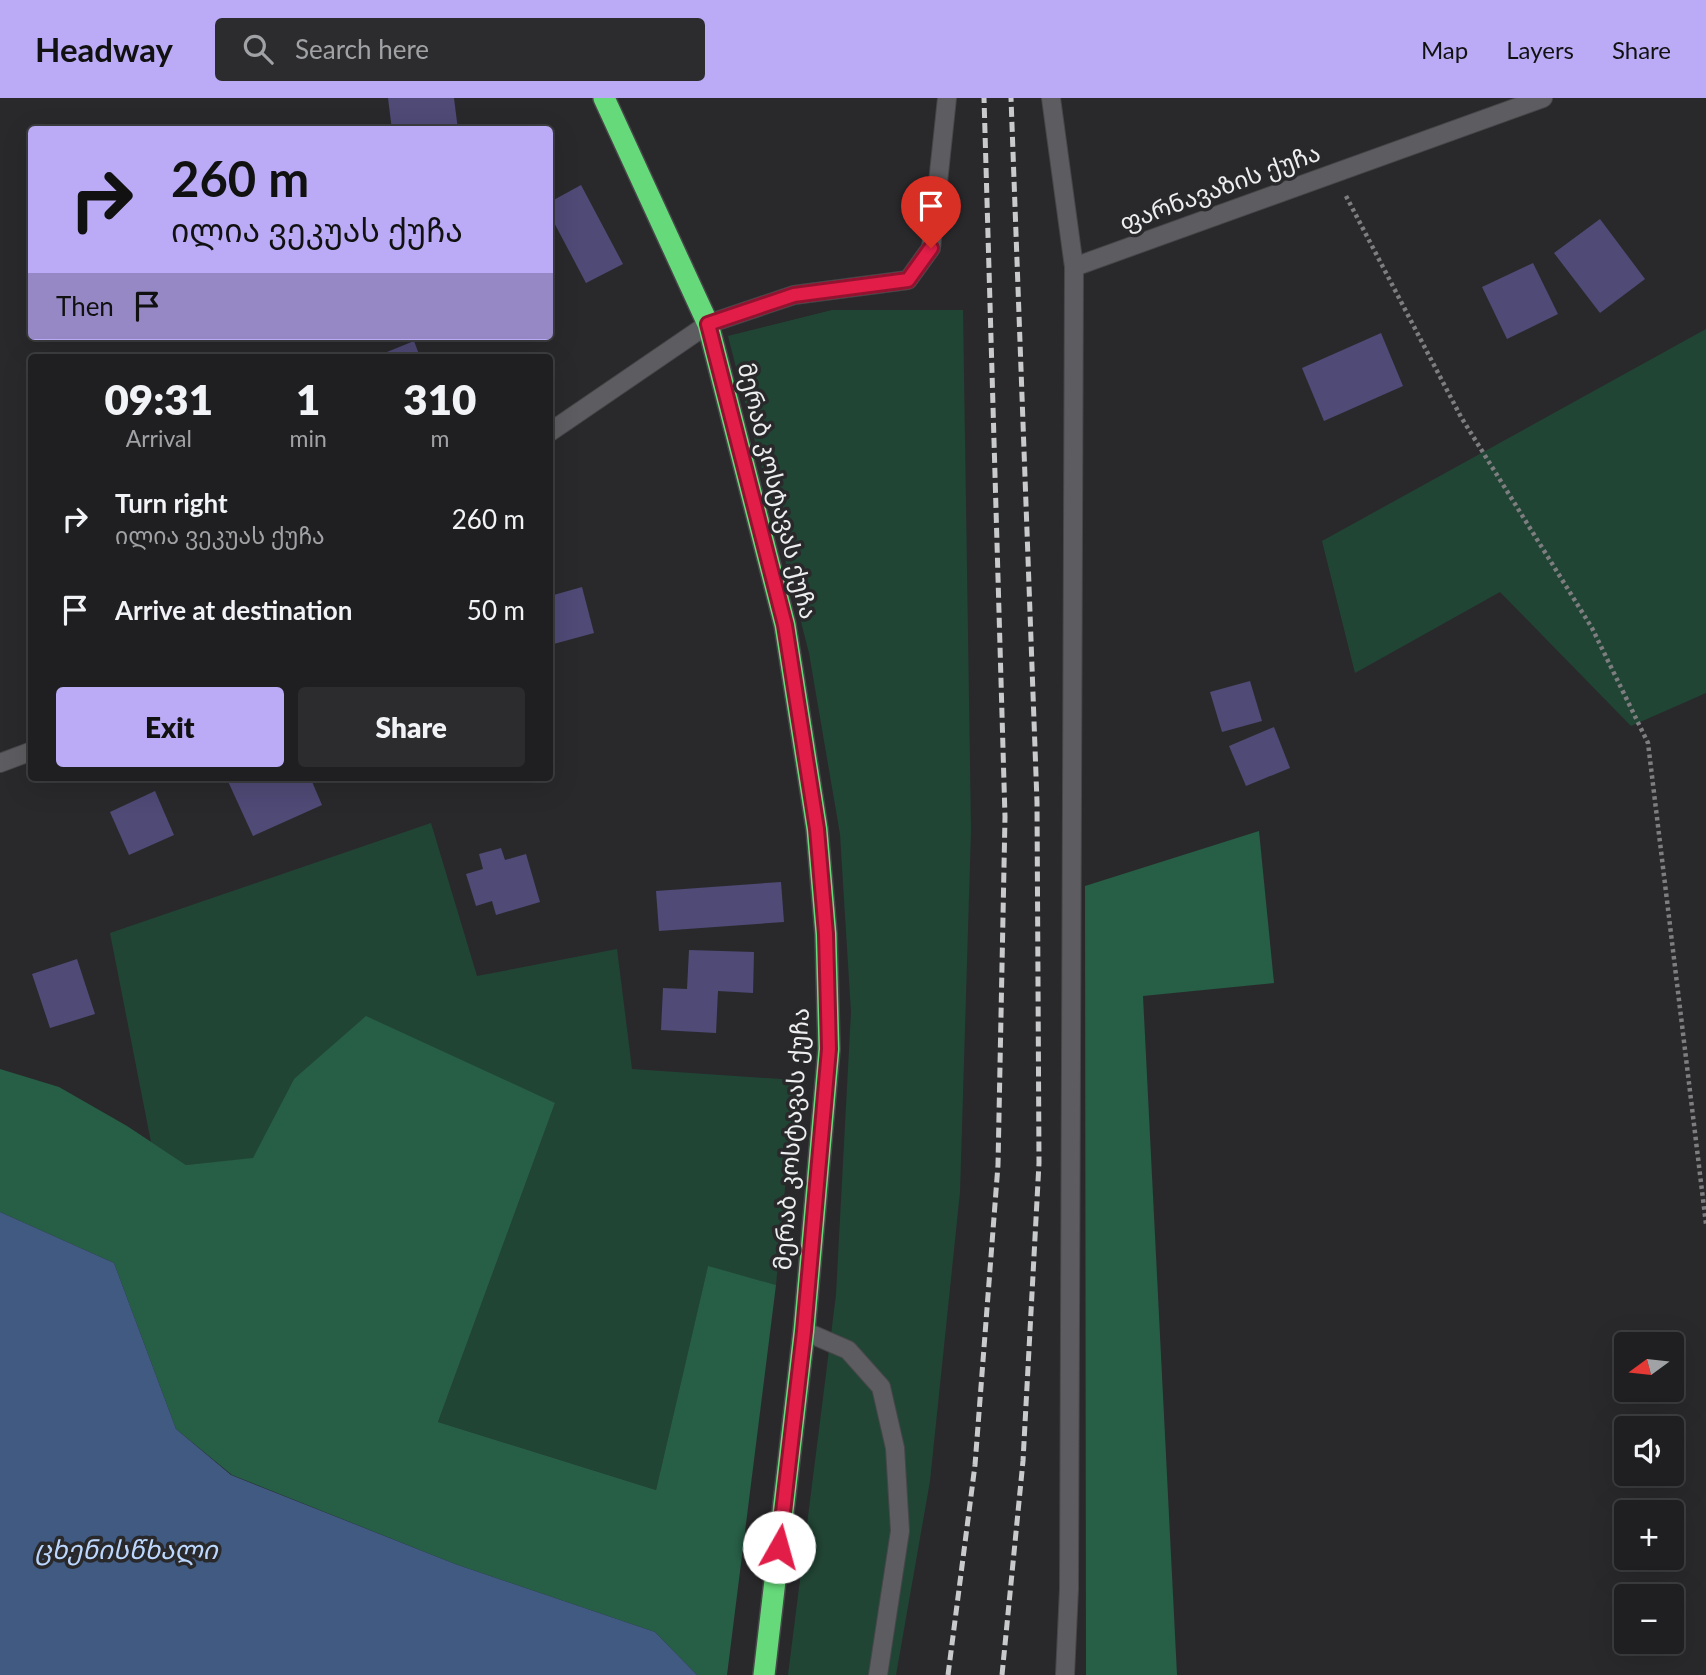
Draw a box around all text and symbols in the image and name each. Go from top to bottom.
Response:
search box [215,18,705,81]
text: Headway [35,29,173,69]
icon: search [239,30,277,68]
text: Search here [295,33,429,65]
text: Map [1421,35,1468,64]
text: Layers [1506,35,1574,64]
text: Share [1612,35,1671,64]
street label: ფარნავაზის ქუჩა [1115,137,1324,237]
text: 260 m [171,149,309,207]
icon: right [56,154,147,245]
pin [901,176,961,248]
icon: arrive [912,187,950,225]
text: ილია ვეკუას ქუჩა [171,210,463,249]
icon: arrive [128,287,166,325]
text: Then [56,290,114,322]
street label: მერაბ კოსტავას ქუჩა [732,359,824,622]
text: 09:31 [105,374,213,424]
text: 1 [296,374,320,424]
text: 310 [403,374,476,424]
text: Arrival [126,424,192,452]
text: min [290,424,327,452]
text: m [430,424,449,452]
text: Turn right [115,487,228,519]
icon: right [56,500,94,538]
text: 260 m [452,503,525,535]
text: ილია ვეკუას ქუჩა [115,521,325,549]
icon: arrive [56,591,94,629]
text: Arrive at destination [115,594,352,626]
text: 50 m [467,594,525,626]
button: Exit [56,687,284,767]
button: Share [298,687,525,767]
street label: მერაბ კოსტავას ქუჩა [767,1007,815,1271]
north arrow [1614,1332,1684,1402]
map controls [1614,1332,1684,1654]
button: sound [1614,1416,1684,1486]
button: + [1614,1500,1684,1570]
position arrow [742,1510,816,1584]
water label: ცხენისწხალი [35,1533,218,1566]
button: − [1614,1584,1684,1654]

